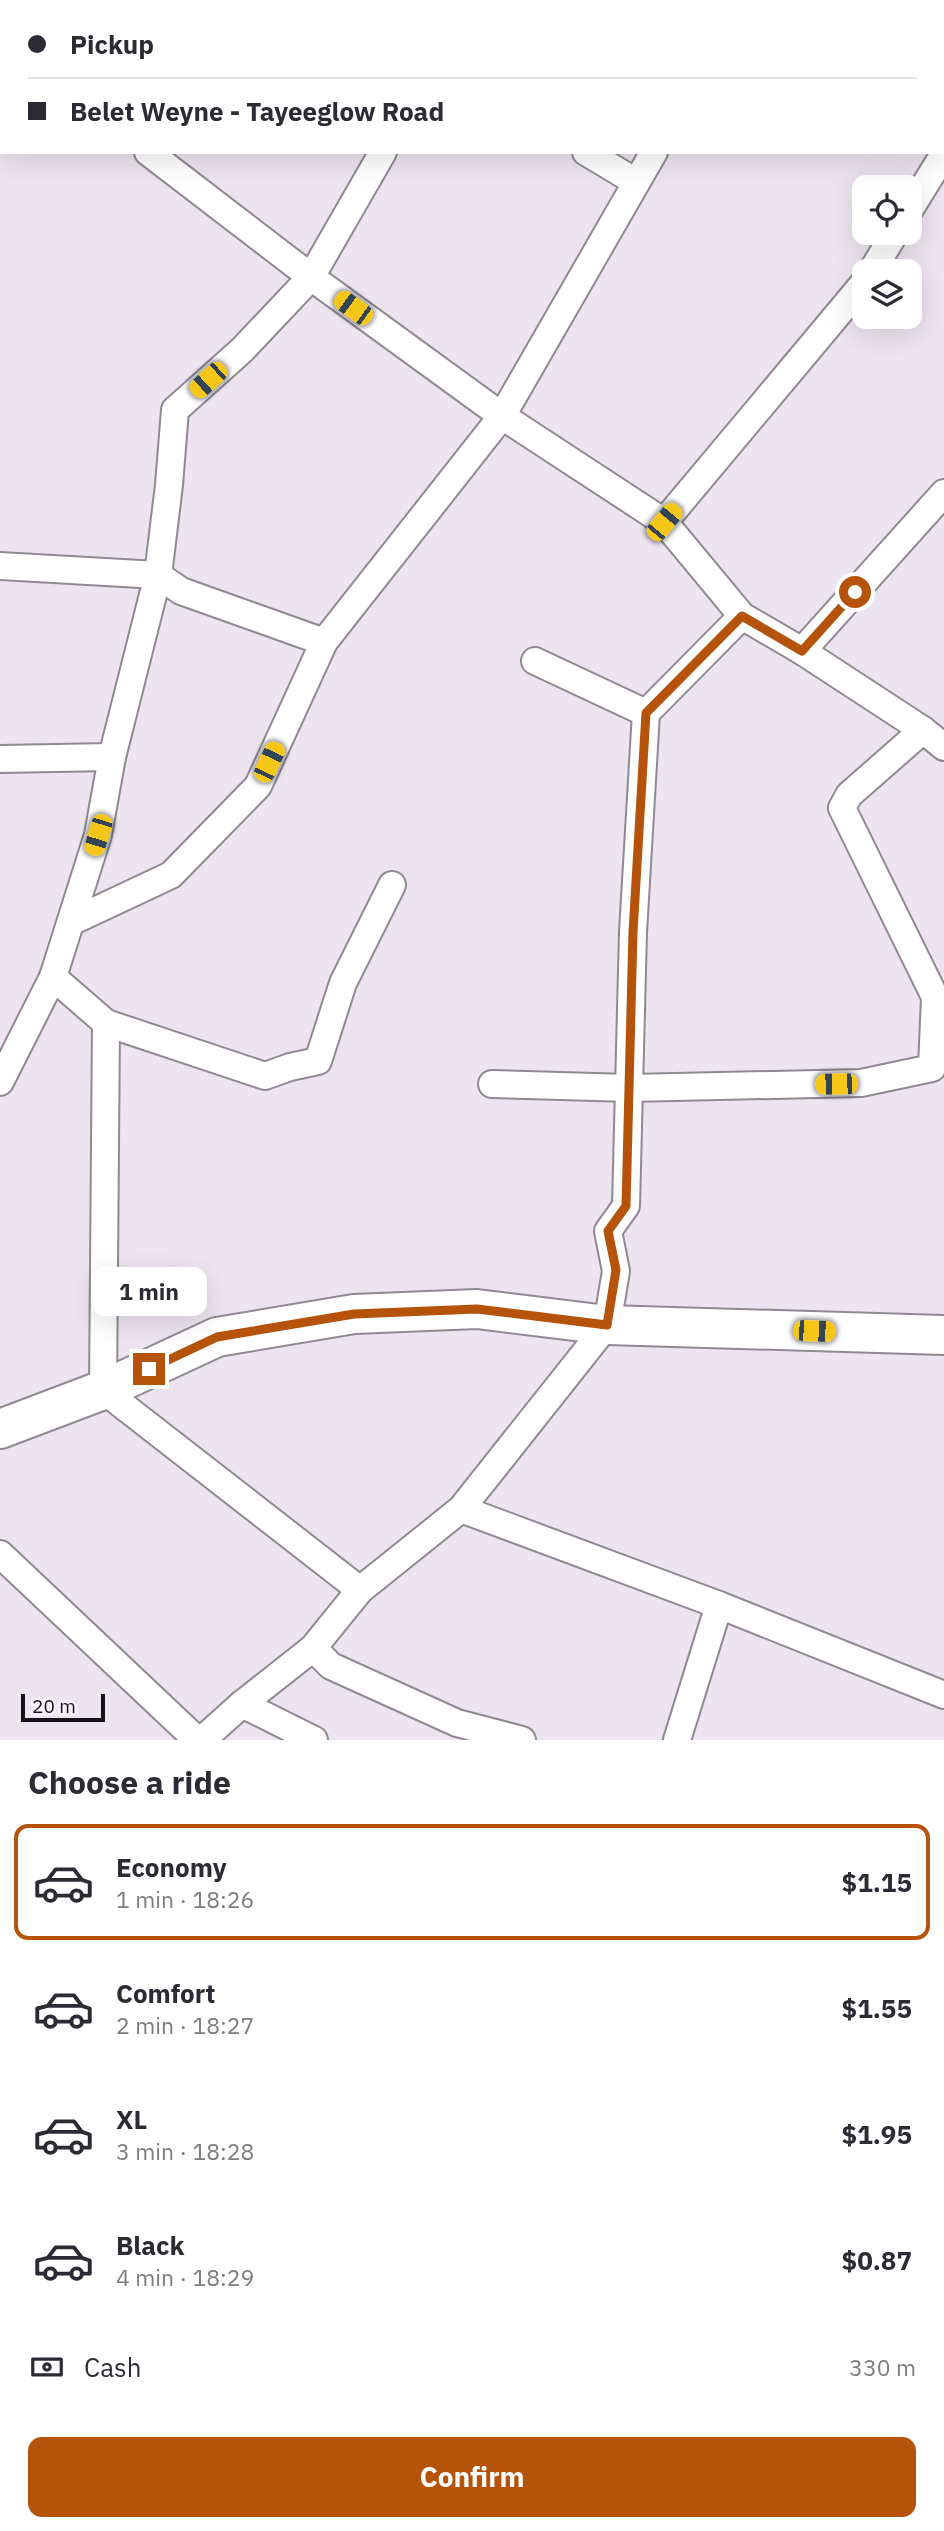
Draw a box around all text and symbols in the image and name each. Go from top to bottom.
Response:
text: Pickup [70,27,154,61]
text: Belet Weyne - Tayeeglow Road [70,94,444,128]
map controls [852,175,922,329]
button: locate [852,175,922,245]
button: layers [852,259,922,329]
car [330,287,377,329]
car [186,358,231,402]
car [643,499,686,545]
route start [839,576,871,608]
car [251,739,288,785]
car [82,812,115,858]
car [815,1073,858,1095]
callout: 1 min [91,1268,207,1316]
text: 1 min [119,1276,179,1306]
car [793,1320,836,1342]
route end [133,1353,165,1385]
scale bar [21,1691,105,1723]
text: 20 m [32,1694,76,1718]
text: Choose a ride [28,1761,231,1803]
text: Economy [116,1850,227,1884]
icon: car [32,1851,95,1914]
text: $1.15 [842,1865,912,1899]
text: 1 min · 18:26 [116,1884,254,1914]
text: Comfort [116,1976,215,2010]
icon: car [32,1977,95,2040]
text: $1.55 [842,1991,912,2025]
text: 2 min · 18:27 [116,2010,254,2040]
text: XL [116,2102,147,2136]
icon: car [32,2103,95,2166]
text: $1.95 [842,2117,912,2151]
text: 3 min · 18:28 [116,2136,254,2166]
text: Black [116,2228,184,2262]
icon: car [32,2229,95,2292]
text: $0.87 [842,2243,912,2277]
text: 4 min · 18:29 [116,2262,254,2292]
icon: cash [28,2348,66,2386]
text: Cash [84,2350,141,2384]
text: 330 m [849,2352,916,2382]
button: Confirm [28,2437,916,2517]

